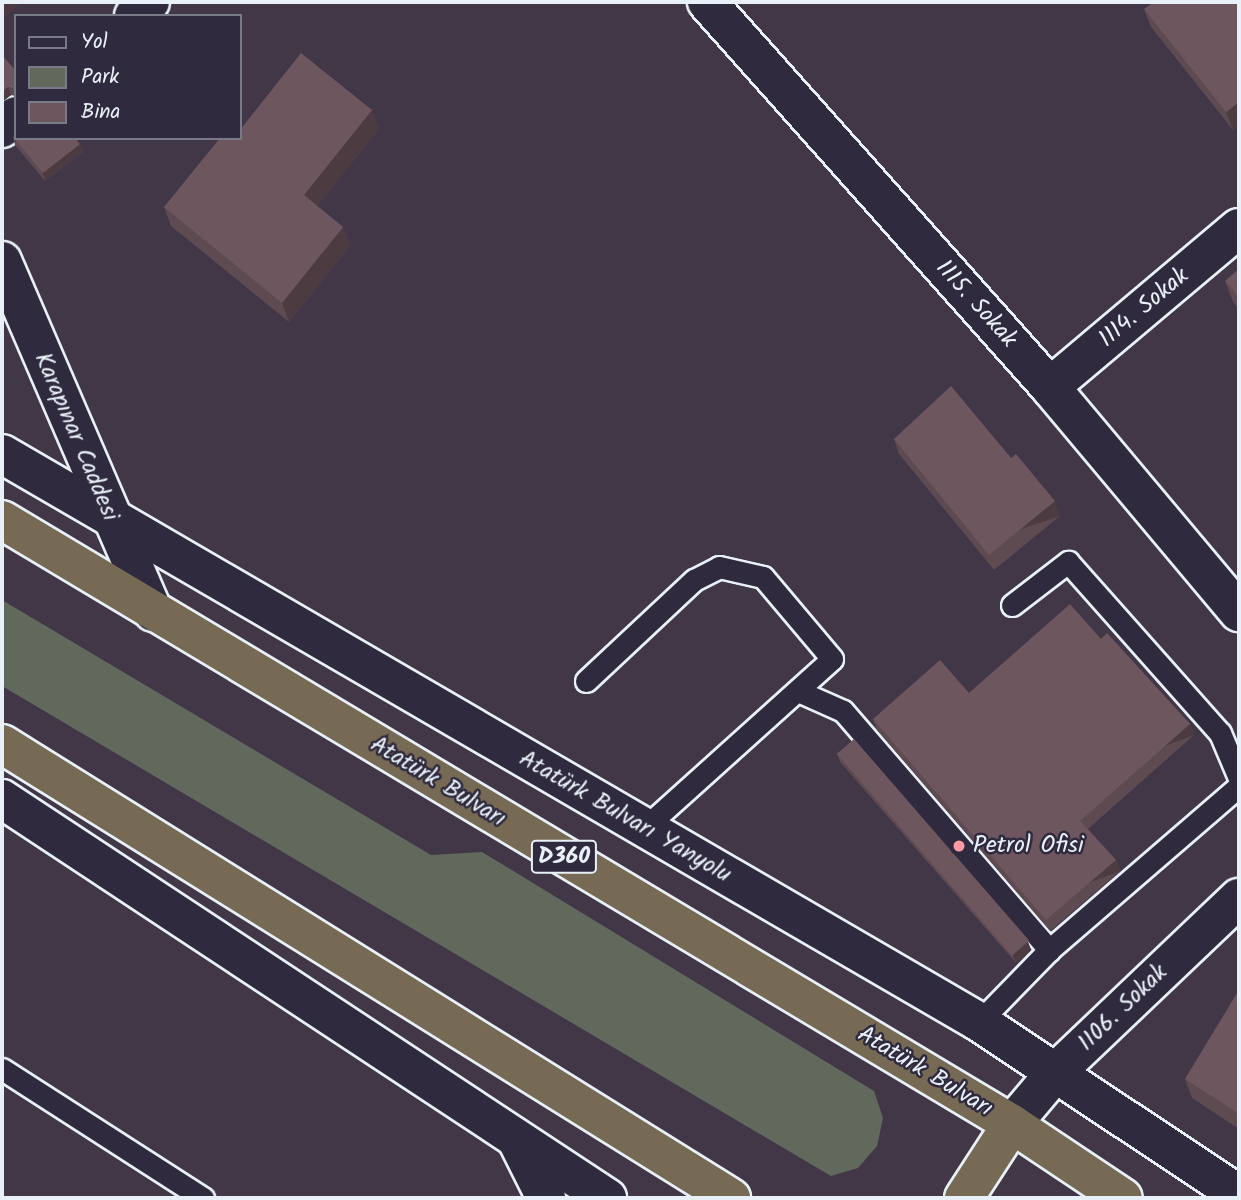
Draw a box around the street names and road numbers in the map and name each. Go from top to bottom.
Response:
street label: 1115. Sokak [929,254,1023,354]
street label: 1114. Sokak [1093,262,1195,354]
street label: Karapınar Caddesi [28,348,124,526]
street label: Atatürk Bulvarı [365,730,511,834]
street label: Atatürk Bulvarı Yanyolu [514,745,736,889]
road number: D360 [531,838,597,876]
street label: 1106. Sokak [1072,958,1174,1058]
street label: Atatürk Bulvarı [852,1020,998,1124]

